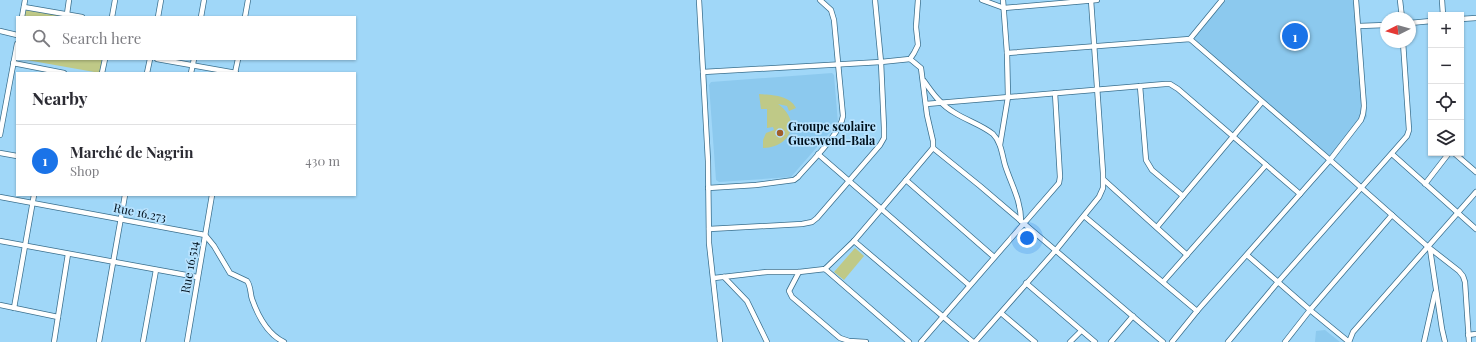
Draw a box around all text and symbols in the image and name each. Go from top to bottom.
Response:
north arrow [1380,12,1416,48]
map controls [1428,12,1464,156]
button: + [1428,12,1464,48]
search box [16,16,356,60]
pin: 1 [1282,21,1308,51]
icon: search [30,27,52,49]
text: Search here [62,28,141,48]
button: − [1428,48,1464,84]
button: locate [1428,84,1464,120]
text: Nearby [32,87,87,109]
place label: Groupe scolaire Gueswend-Bala [788,118,876,148]
button: layers [1428,120,1464,156]
marker: Groupe scolaire Gueswend-Bala [775,128,785,138]
text: Marché de Nagrin [70,142,194,162]
text: 1 [43,152,47,169]
text: 430 m [305,152,340,169]
text: Shop [70,162,99,179]
street label: Rue 16.273 [112,199,168,225]
your location [1017,228,1037,248]
street label: Rue 16.514 [177,240,201,294]

